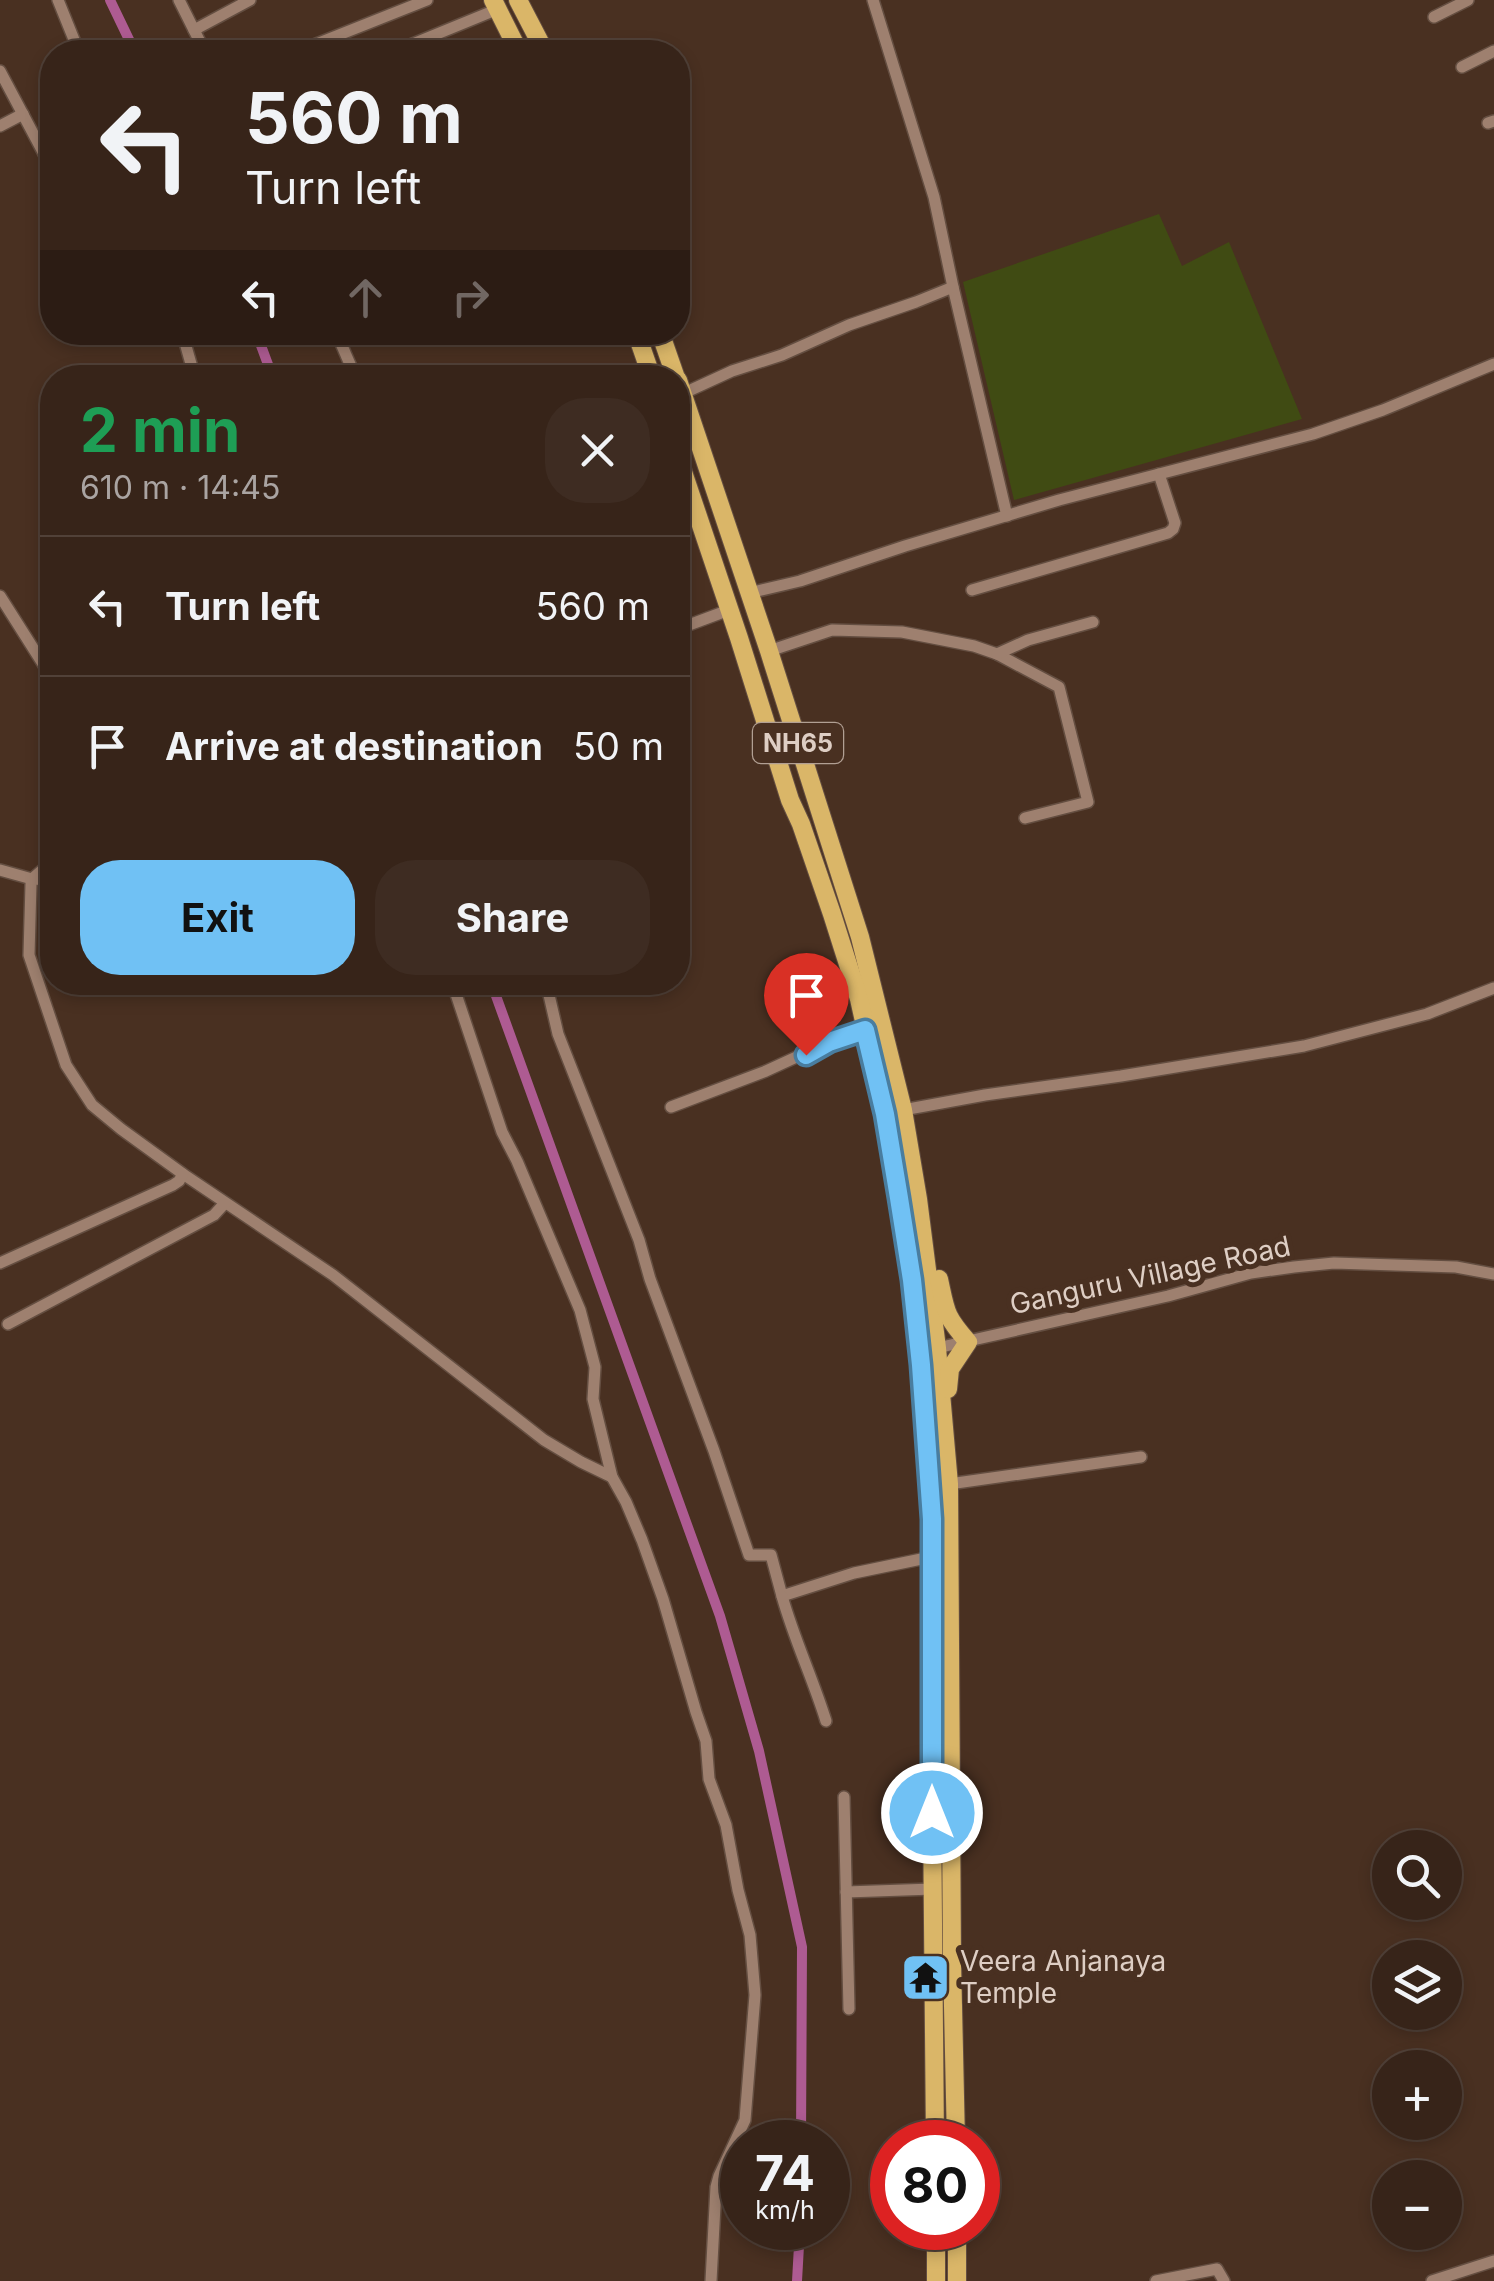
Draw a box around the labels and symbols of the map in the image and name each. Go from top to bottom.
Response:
road number: NH65 [753,723,843,763]
pin [764,953,849,1056]
street label: Ganguru Village Road [1007,1229,1293,1321]
position arrow [880,1761,984,1865]
place label: Veera Anjanaya Temple [960,1944,1166,2010]
temple icon: Veera Anjanaya Temple [899,1951,951,2003]
speed limit sign: 80 [870,2120,1000,2250]

